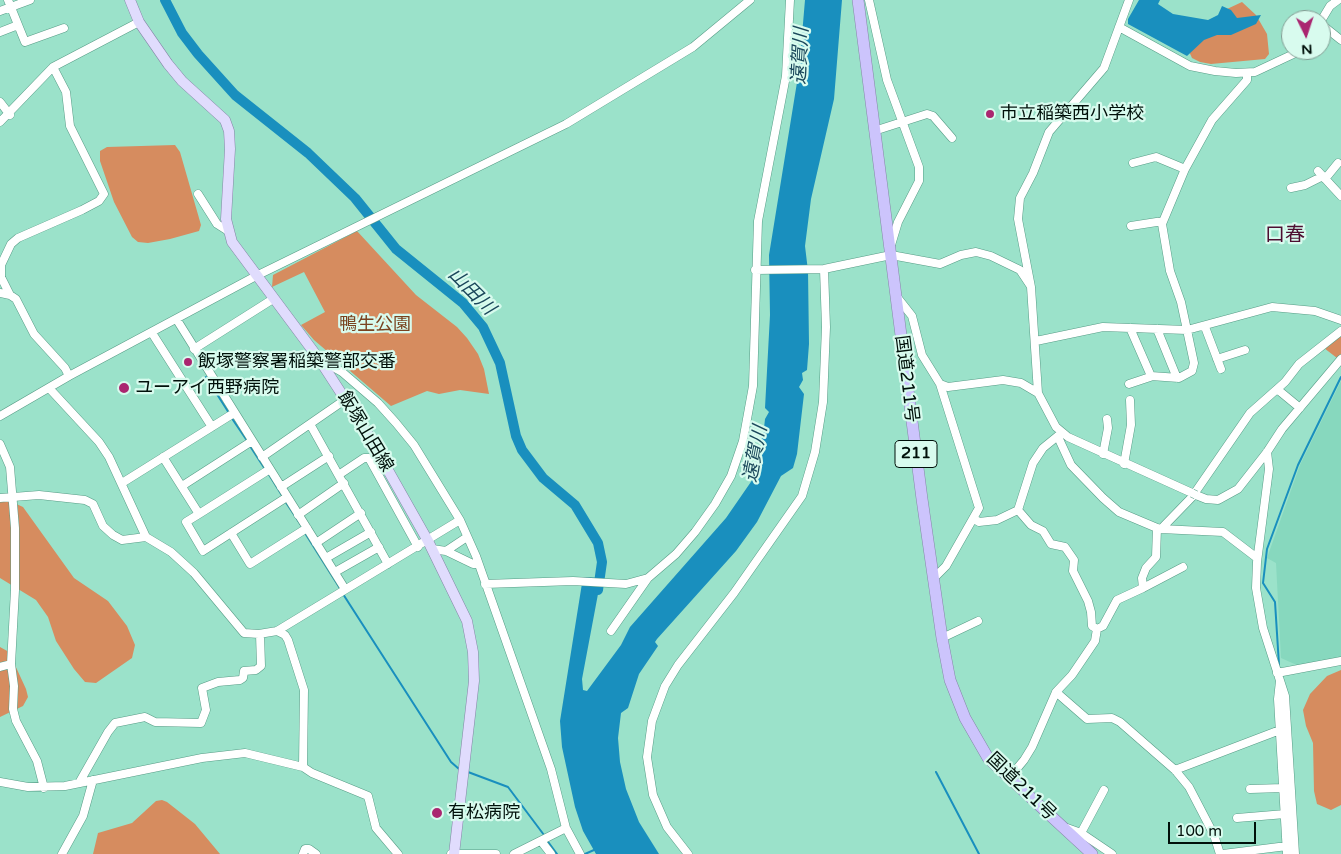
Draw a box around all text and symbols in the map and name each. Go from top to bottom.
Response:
north arrow [1281,10,1331,60]
water label: 遠賀川 [788,27,814,85]
text: N [1301,41,1313,58]
place label: 市立稲築西小学校 [1000,103,1144,125]
marker: 市立稲築西小学校 [984,108,996,120]
district label: 口春 [1265,224,1305,248]
water label: 山田川 [443,264,499,320]
park label: 鴨生公園 [339,314,411,336]
street label: 国道211号 [890,334,922,424]
place label: 飯塚警察署稲築警部交番 [198,351,396,373]
marker: 飯塚警察署稲築警部交番 [182,356,194,368]
place label: ユーアイ西野病院 [135,377,279,399]
marker: ユーアイ西野病院 [117,381,131,395]
street label: 飯塚山田線 [333,388,397,476]
water label: 遠賀川 [739,424,773,484]
road number: 211 [895,440,937,468]
street label: 国道211号 [982,749,1060,825]
place label: 有松病院 [448,802,520,824]
marker: 有松病院 [430,806,444,820]
scale bar [1171,812,1258,844]
text: 100 m [1176,822,1222,840]

